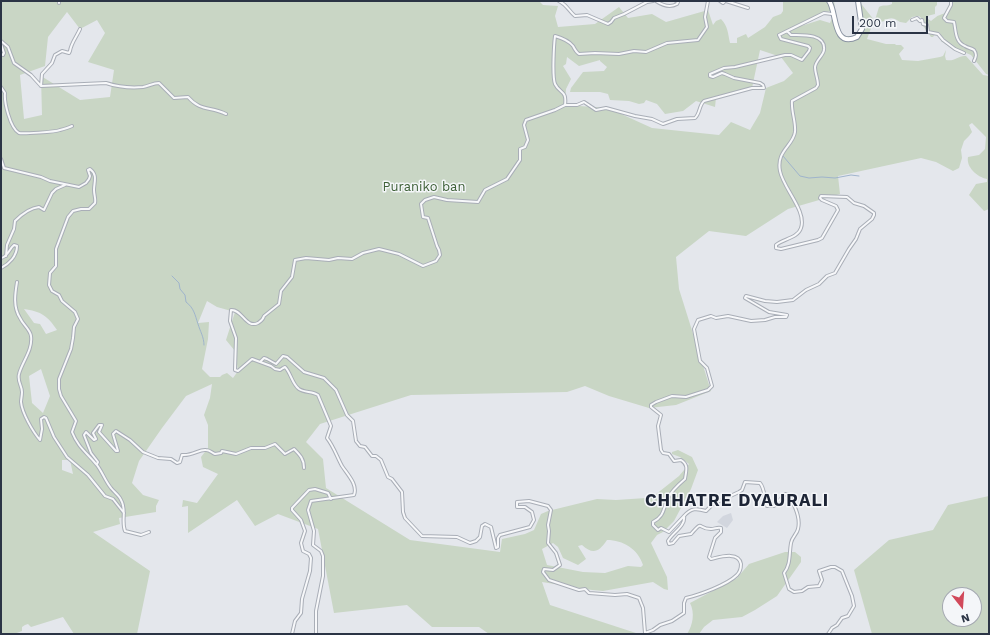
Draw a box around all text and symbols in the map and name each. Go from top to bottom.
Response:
scale bar [854,8,930,34]
text: 200 m [859,16,896,30]
park label: Puraniko ban [383,179,465,195]
district label: CHHATRE DYAURALI [645,491,829,511]
north arrow [942,587,982,627]
text: N [960,611,971,625]

